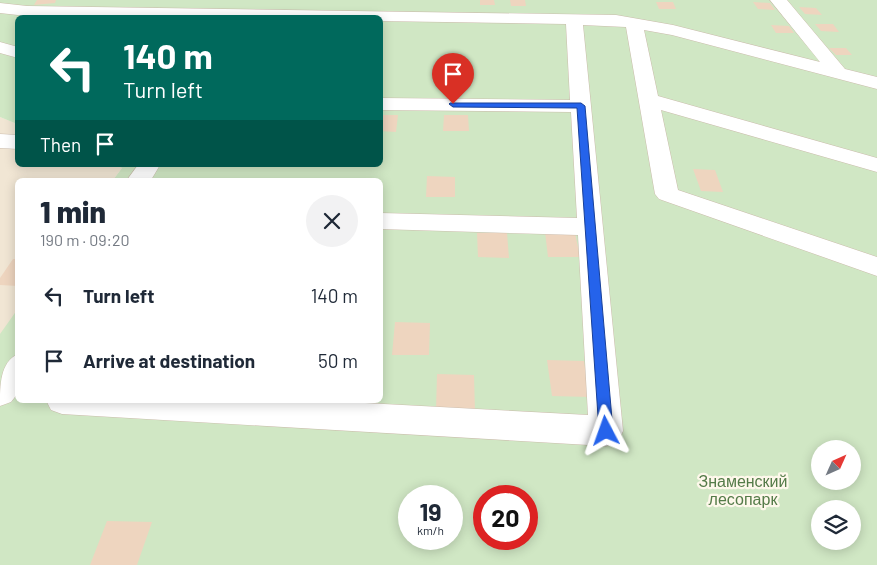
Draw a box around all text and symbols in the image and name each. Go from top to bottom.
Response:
text: 140 m [123,34,213,76]
icon: left [40,35,105,100]
pin [432,53,474,104]
icon: arrive [439,60,467,88]
text: Turn left [123,76,203,102]
icon: arrive [91,130,119,158]
text: Then [40,133,81,156]
text: 1 min [40,193,106,229]
button: close [306,195,358,247]
text: 190 m · 09:20 [40,230,130,249]
icon: left [40,282,68,310]
text: Turn left [83,284,154,307]
text: 140 m [311,284,358,307]
icon: arrive [40,347,68,375]
text: Arrive at destination [83,349,255,372]
text: 50 m [318,349,358,372]
position arrow [579,404,631,456]
north arrow [811,440,861,490]
map controls [811,440,861,550]
park label: Знаменский лесопарк [698,471,788,508]
speed limit sign: 20 [473,485,538,550]
text: 19 [419,496,442,526]
button: layers [811,500,861,550]
text: km/h [417,523,444,537]

